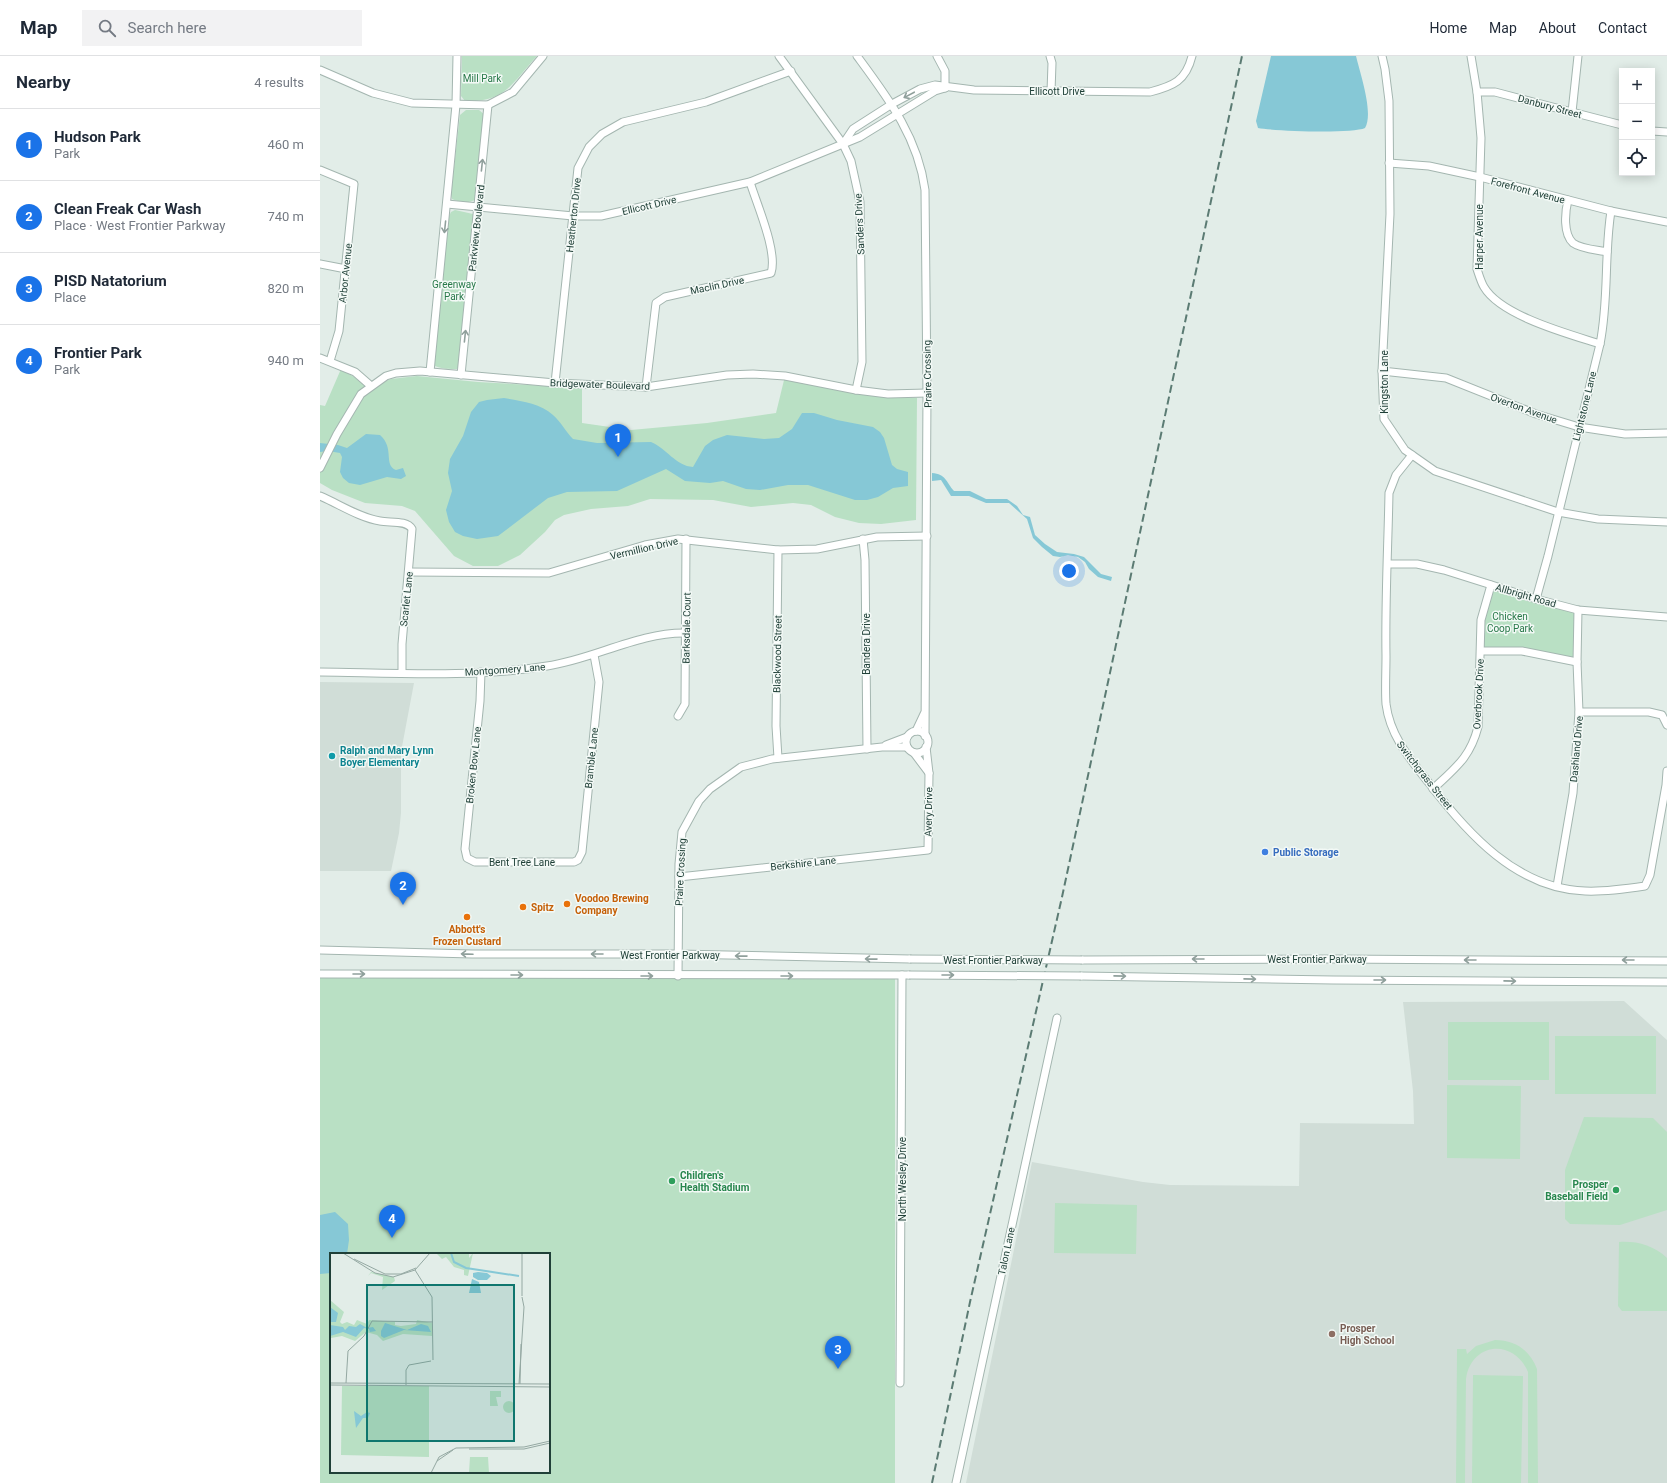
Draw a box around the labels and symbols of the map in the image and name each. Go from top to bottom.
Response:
park label: Mill Park [463,73,502,84]
street label: Ellicott Drive [1029,86,1085,97]
one-way arrow [903,92,915,99]
street label: Danbury Street [1517,93,1583,120]
one-way arrow [479,159,486,172]
street label: Forefront Avenue [1490,175,1566,206]
street label: Heatherton Drive [564,177,583,253]
street label: Parkview Boulevard [466,184,487,272]
street label: Sanders Drive [852,193,867,255]
street label: Ellicott Drive [621,194,677,217]
street label: Harper Avenue [1474,204,1485,270]
one-way arrow [441,220,448,233]
street label: Arbor Avenue [337,243,354,303]
street label: Maclin Drive [689,274,745,297]
park label: Greenway Park [432,279,476,302]
one-way arrow [462,330,469,343]
street label: Praire Crossing [921,340,934,408]
street label: Kingston Lane [1379,350,1390,414]
street label: Lightstone Lane [1571,370,1598,442]
street label: Bridgewater Boulevard [550,377,650,392]
street label: Overton Avenue [1489,391,1559,426]
pin: 1 [605,424,631,457]
street label: Vermillion Drive [609,535,679,562]
your location [1059,561,1079,581]
street label: Scarlet Lane [398,571,415,627]
street label: Allbright Road [1494,582,1557,609]
street label: Barksdale Court [680,592,693,664]
park label: Chicken Coop Park [1487,611,1534,634]
street label: Bandera Drive [861,613,872,675]
street label: Blackwood Street [771,615,784,693]
street label: Overbrook Drive [1471,658,1486,730]
street label: Montgomery Lane [464,661,546,678]
street label: Dashland Drive [1568,715,1585,783]
street label: Broken Bow Lane [464,726,483,804]
street label: Bramble Lane [583,727,600,789]
street label: Switchgrass Street [1395,739,1455,812]
place label: Ralph and Mary Lynn Boyer Elementary [340,745,434,768]
marker: Ralph and Mary Lynn Boyer Elementary [327,751,337,761]
street label: Avery Drive [923,787,934,837]
street label: Praire Crossing [673,838,688,906]
marker: Public Storage [1260,847,1270,857]
place label: Public Storage [1273,847,1339,858]
street label: Berkshire Lane [770,855,836,872]
street label: Bent Tree Lane [489,857,555,868]
pin: 2 [390,872,416,905]
place label: Voodoo Brewing Company [575,893,649,916]
marker: Voodoo Brewing Company [562,899,572,909]
marker: Spitz [518,902,528,912]
place label: Spitz [531,902,554,913]
marker: Abbott's Frozen Custard [462,912,472,922]
place label: Abbott's Frozen Custard [433,924,501,947]
one-way arrow [461,950,474,958]
one-way arrow [591,950,604,958]
street label: West Frontier Parkway [620,950,720,961]
one-way arrow [735,952,748,959]
street label: West Frontier Parkway [1267,954,1367,965]
one-way arrow [865,955,878,962]
street label: West Frontier Parkway [943,955,1043,966]
one-way arrow [1192,955,1205,963]
one-way arrow [1464,956,1477,964]
one-way arrow [1622,956,1635,964]
one-way arrow [352,970,365,978]
one-way arrow [510,971,523,979]
one-way arrow [941,971,954,979]
one-way arrow [640,972,653,980]
one-way arrow [780,972,793,980]
one-way arrow [1113,973,1126,980]
one-way arrow [1243,975,1256,982]
one-way arrow [1373,976,1386,984]
one-way arrow [1503,977,1516,985]
street label: North Wesley Drive [897,1137,908,1221]
place label: Children's Health Stadium [680,1170,750,1193]
marker: Children's Health Stadium [667,1176,677,1186]
place label: Prosper Baseball Field [1545,1179,1608,1202]
marker: Prosper Baseball Field [1611,1185,1621,1195]
pin: 4 [379,1205,405,1238]
street label: Talon Lane [996,1226,1017,1276]
inset map [330,1253,550,1473]
place label: Prosper High School [1340,1323,1395,1346]
marker: Prosper High School [1327,1329,1337,1339]
pin: 3 [825,1336,851,1369]

